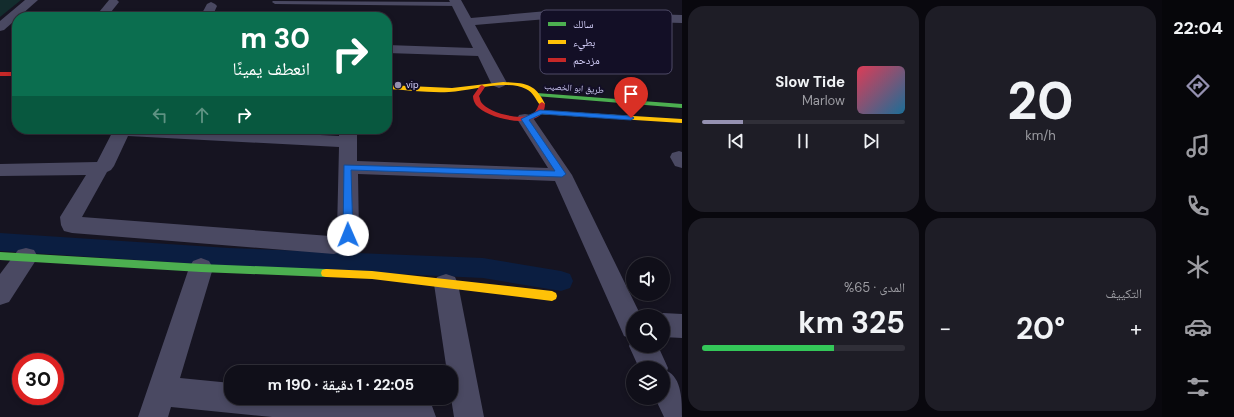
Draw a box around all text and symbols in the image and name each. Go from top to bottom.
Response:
legend [540,10,672,74]
text: 22:04 [1173,16,1223,40]
text: سالك [573,17,593,31]
text: 30 m [240,20,310,57]
icon: right [324,28,376,80]
text: بطيء [573,35,595,51]
text: مزدحم [573,53,600,68]
text: انعطف يمينًا [233,57,310,81]
text: 20 [1007,67,1074,135]
text: Slow Tide [775,72,845,92]
icon: directions [1184,72,1212,100]
pin [614,77,648,118]
place label: vip [406,79,419,91]
marker: vip [393,80,403,90]
street label: طريق ابو الخصيب [544,80,604,96]
icon: arrive [620,83,642,105]
text: Marlow [802,92,845,109]
icon: left [149,104,171,126]
icon: ahead [191,104,213,126]
icon: right [233,104,255,126]
text: km/h [1025,127,1056,144]
icon: previous [725,130,747,152]
icon: pause [792,130,814,152]
icon: next [860,130,882,152]
icon: music [1184,132,1212,160]
icon: phone [1184,192,1212,220]
position arrow [327,214,369,256]
icon: climate [1184,253,1212,281]
map controls [626,257,670,405]
button: sound [626,257,670,301]
text: المدى · 65% [844,279,905,296]
text: التكييف [1106,285,1142,302]
text: 325 km [798,303,905,342]
button: search [626,309,670,353]
text: 20° [1016,309,1065,348]
icon: car [1184,313,1212,341]
text: − [939,314,951,343]
text: + [1130,314,1142,343]
speed limit sign: 30 [12,353,64,405]
button: layers [626,361,670,405]
icon: filters [1184,373,1212,401]
text: 22:05 · 1 دقيقة · 190 m [268,375,414,395]

